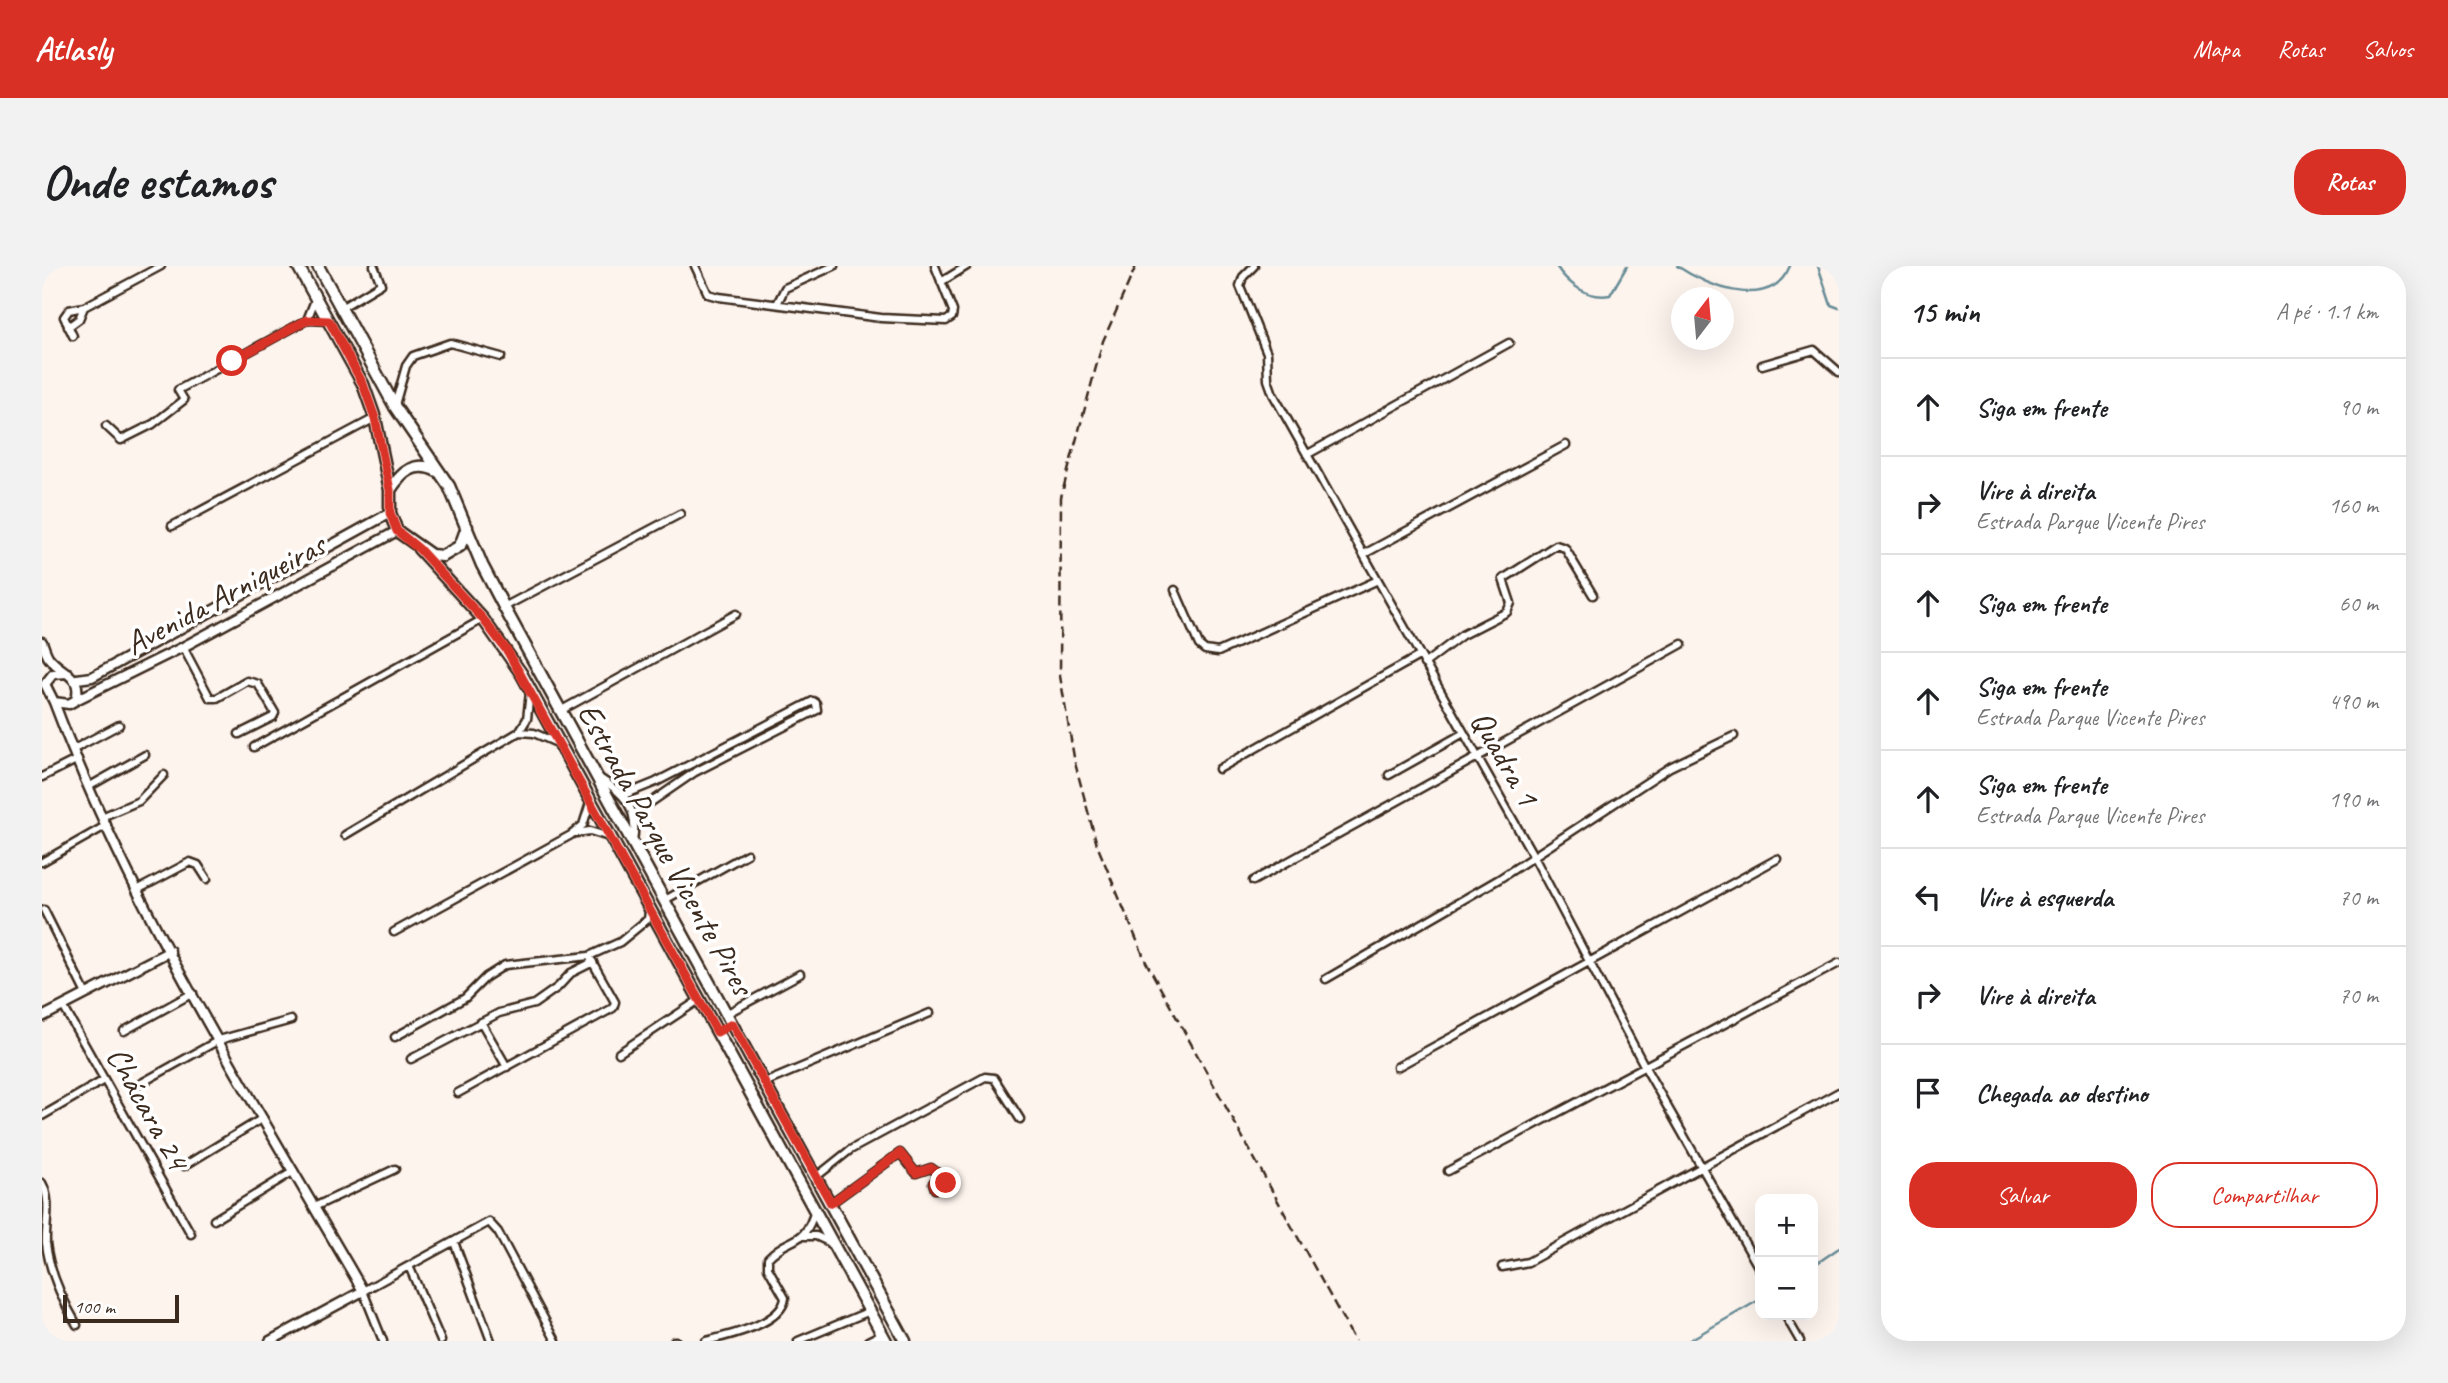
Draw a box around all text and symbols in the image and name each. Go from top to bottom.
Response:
text: Atlasly [35,28,112,70]
text: Mapa [2193,34,2240,64]
text: Rotas [2278,34,2324,64]
text: Salvos [2362,34,2413,64]
button: Rotas [2294,149,2406,215]
text: Onde estamos [42,151,272,213]
north arrow [1671,287,1734,350]
text: 15 min [1909,293,1980,331]
text: A pé · 1.1 km [2276,297,2378,326]
route start [216,345,247,376]
icon: ahead [1909,388,1947,426]
text: Siga em frente [1976,391,2107,424]
text: 90 m [2339,393,2378,422]
text: Vire à direita [1976,474,2095,507]
icon: right [1909,486,1947,524]
text: 160 m [2329,491,2378,520]
text: Estrada Parque Vicente Pires [1976,507,2204,536]
street label: Avenida Arniqueiras [118,522,335,664]
icon: ahead [1909,584,1947,622]
text: Siga em frente [1976,587,2107,620]
text: 60 m [2339,589,2378,618]
text: Siga em frente [1976,670,2107,703]
icon: ahead [1909,682,1947,720]
text: 490 m [2329,687,2378,716]
street label: Estrada Parque Vicente Pires [568,696,765,1005]
street label: Quadra 1 [1461,703,1550,815]
text: Estrada Parque Vicente Pires [1976,703,2204,732]
text: Siga em frente [1976,768,2107,801]
icon: ahead [1909,780,1947,818]
text: 190 m [2329,785,2378,814]
text: Estrada Parque Vicente Pires [1976,801,2204,830]
icon: left [1909,878,1947,916]
text: Vire à esquerda [1976,881,2113,914]
text: 70 m [2339,883,2378,912]
icon: right [1909,976,1947,1014]
text: Vire à direita [1976,979,2095,1012]
text: 70 m [2339,981,2378,1010]
street label: Chácara 24 [97,1039,200,1180]
icon: arrive [1909,1074,1947,1112]
text: Chegada ao destino [1976,1077,2148,1110]
button: Salvar [1909,1162,2137,1228]
button: Compartilhar [2151,1162,2378,1228]
route end [930,1167,961,1198]
map controls [1755,1194,1818,1320]
button: + [1755,1194,1818,1257]
button: − [1755,1257,1818,1320]
scale bar [63,1292,178,1324]
text: 100 m [74,1295,115,1319]

